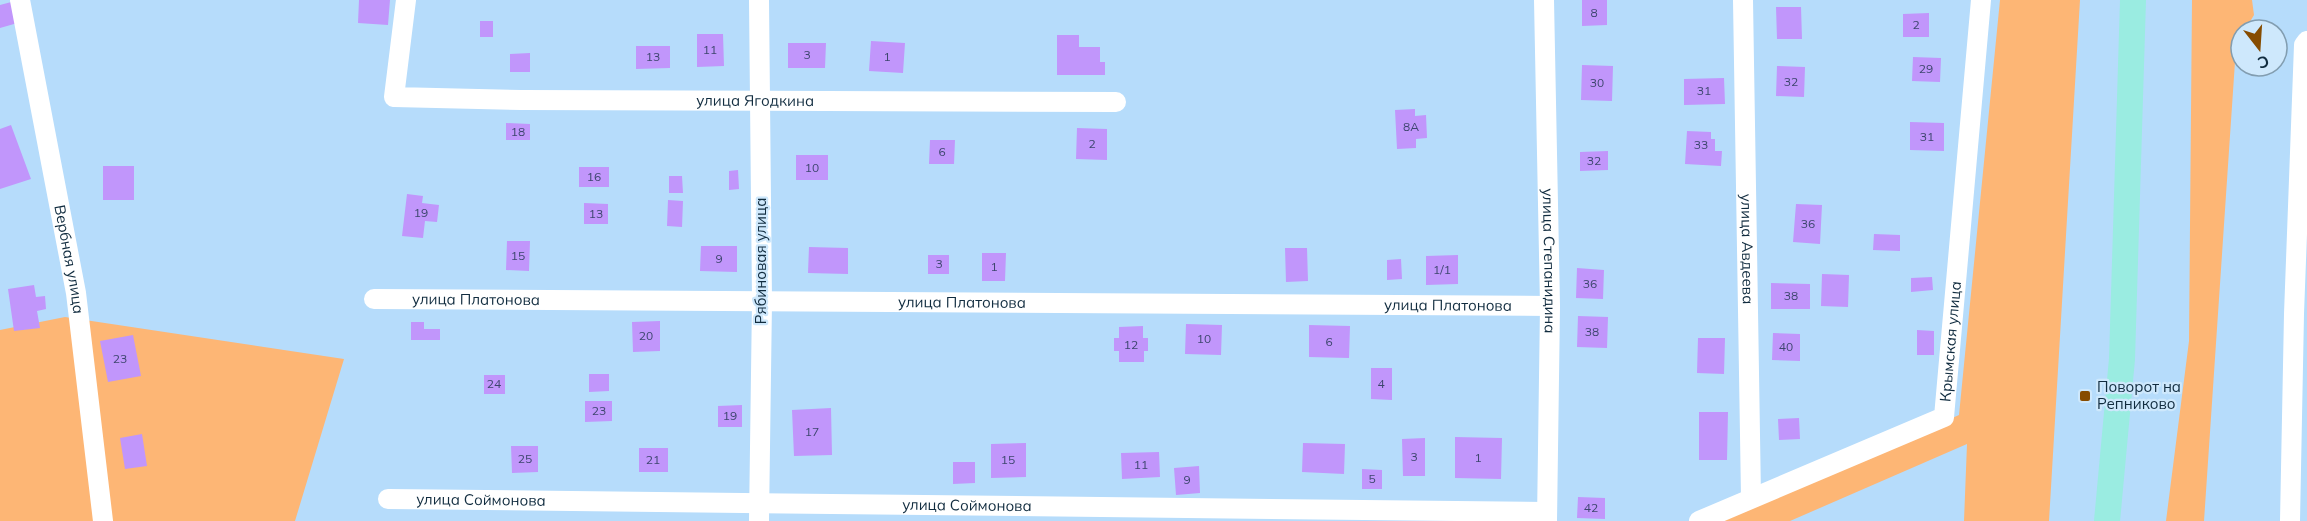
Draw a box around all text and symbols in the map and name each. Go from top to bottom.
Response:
house number: 8 [1590,5,1598,20]
house number: 2 [1912,17,1920,32]
north arrow [2229,18,2289,78]
house number: 11 [703,42,717,57]
house number: 3 [803,47,811,62]
house number: 13 [646,49,660,64]
house number: 1 [883,49,891,64]
text: С [2255,51,2272,74]
house number: 29 [1919,61,1933,76]
house number: 32 [1784,74,1798,89]
house number: 30 [1590,75,1604,90]
house number: 31 [1697,83,1711,98]
street label: улица Ягодкина [696,91,814,110]
house number: 8А [1403,119,1419,134]
house number: 18 [511,124,525,139]
house number: 31 [1920,129,1934,144]
house number: 2 [1088,136,1096,151]
house number: 33 [1694,137,1708,152]
house number: 6 [938,144,946,159]
house number: 32 [1587,153,1601,168]
house number: 10 [805,160,819,175]
house number: 16 [587,169,601,184]
street label: улица Степанидина [1539,188,1560,334]
street label: улица Авдеева [1737,194,1758,304]
street label: Рябиновая улица [751,198,770,324]
street label: Вербная улица [50,203,88,315]
house number: 19 [414,205,428,220]
house number: 13 [589,206,603,221]
house number: 36 [1801,216,1815,231]
house number: 15 [511,248,525,263]
house number: 9 [715,251,723,266]
house number: 3 [935,256,943,271]
house number: 1 [990,259,998,274]
house number: 1/1 [1433,262,1451,277]
house number: 36 [1583,276,1597,291]
street label: Крымская улица [1935,280,1965,403]
house number: 38 [1784,288,1798,303]
street label: улица Платонова [412,289,540,309]
street label: улица Платонова [898,292,1026,312]
street label: улица Платонова [1384,295,1512,315]
house number: 38 [1585,324,1599,339]
house number: 20 [639,328,653,343]
house number: 10 [1197,331,1211,346]
house number: 6 [1325,334,1333,349]
house number: 12 [1124,337,1138,352]
house number: 40 [1779,339,1793,354]
house number: 23 [113,351,127,366]
house number: 24 [487,376,501,391]
house number: 4 [1377,376,1385,391]
place label: Поворот на Репниково [2097,377,2181,413]
marker: Поворот на Репниково [2078,389,2092,403]
house number: 23 [592,403,606,418]
house number: 19 [723,408,737,423]
house number: 17 [805,424,819,439]
house number: 3 [1410,449,1418,464]
house number: 1 [1474,450,1482,465]
house number: 25 [518,451,532,466]
house number: 21 [646,452,660,467]
house number: 15 [1001,452,1015,467]
house number: 11 [1134,457,1148,472]
house number: 5 [1368,471,1376,486]
house number: 9 [1183,472,1191,487]
street label: улица Соймонова [416,489,546,510]
street label: улица Соймонова [902,495,1032,515]
house number: 42 [1584,500,1598,515]

